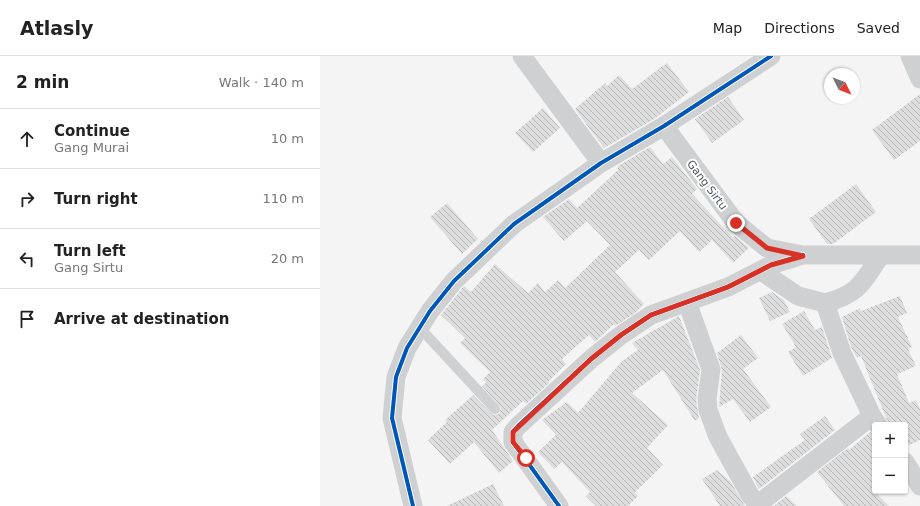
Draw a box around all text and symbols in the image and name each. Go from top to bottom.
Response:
text: Atlasly [20,17,93,39]
text: Map [713,20,742,36]
text: Directions [764,20,835,36]
text: Saved [857,20,900,36]
north arrow [824,68,860,104]
text: 2 min [16,72,69,92]
text: Walk · 140 m [219,75,304,90]
text: Continue [54,122,130,140]
icon: ahead [16,128,38,150]
text: 10 m [271,131,304,146]
text: Gang Murai [54,140,129,155]
street label: Gang Sirtu [684,158,730,212]
icon: right [16,188,38,210]
text: Turn right [54,190,138,208]
text: 110 m [262,191,304,206]
route end [727,214,745,232]
text: Turn left [54,242,126,260]
icon: left [16,248,38,270]
text: 20 m [271,251,304,266]
text: Gang Sirtu [54,260,123,275]
icon: arrive [16,308,38,330]
text: Arrive at destination [54,310,229,328]
map controls [872,422,908,494]
button: + [872,422,908,458]
route start [517,449,535,467]
button: − [872,458,908,494]

